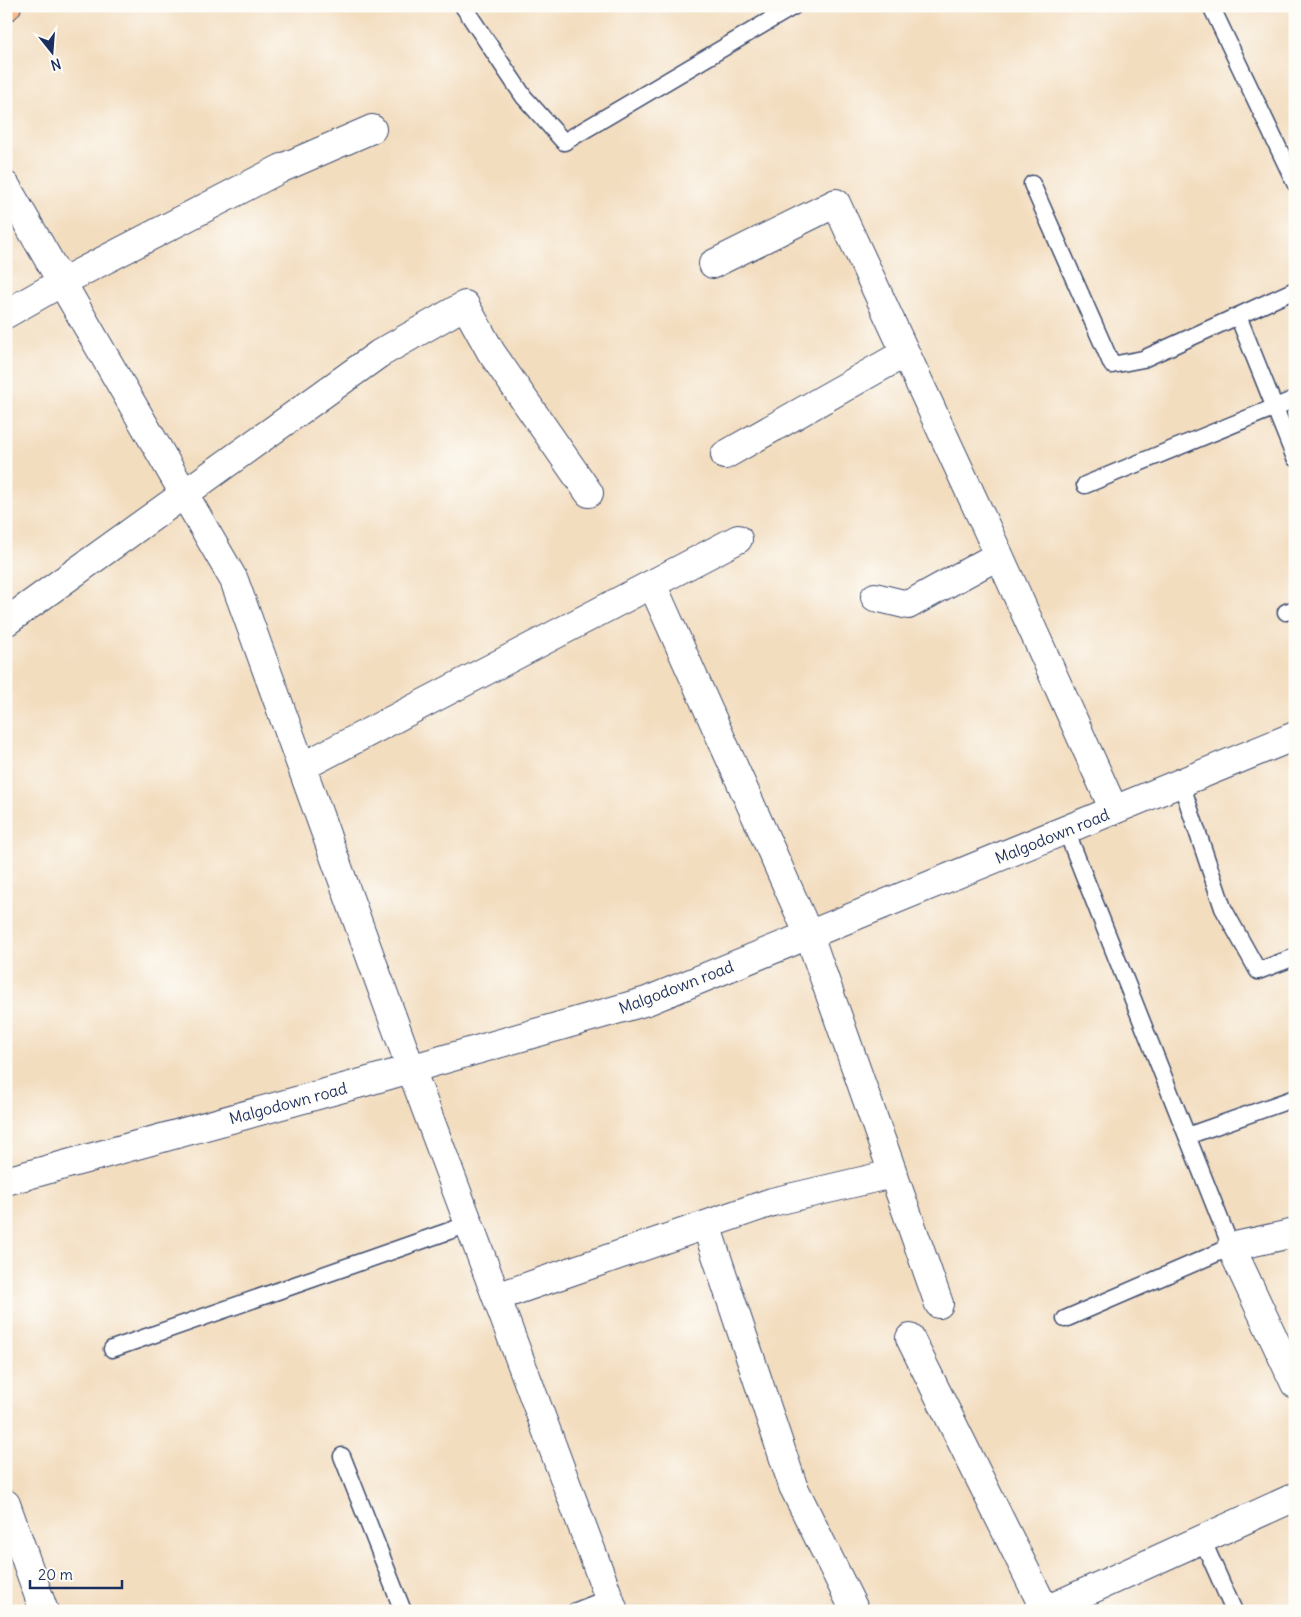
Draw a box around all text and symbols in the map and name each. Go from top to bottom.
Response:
north arrow [28,28,78,78]
text: N [49,54,63,74]
street label: Malgodown road [992,804,1112,868]
street label: Malgodown road [616,956,736,1018]
street label: Malgodown road [227,1078,349,1128]
scale bar [30,1557,122,1589]
text: 20 m [38,1565,73,1584]

